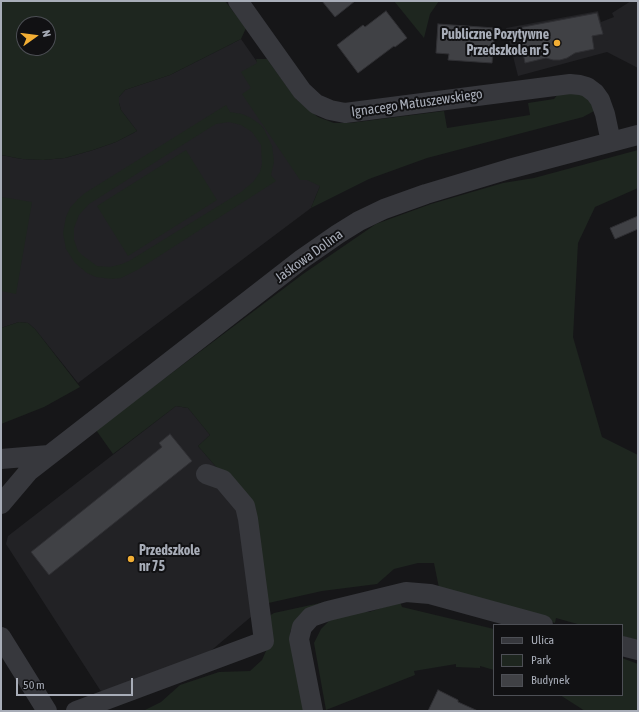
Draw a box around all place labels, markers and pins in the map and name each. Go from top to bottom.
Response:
place label: Publiczne Pozytywne Przedszkole nr 5 [441,27,549,60]
marker: Publiczne Pozytywne Przedszkole nr 5 [552,38,562,48]
place label: Przedszkole nr 75 [139,543,200,576]
marker: Przedszkole nr 75 [126,554,136,564]

